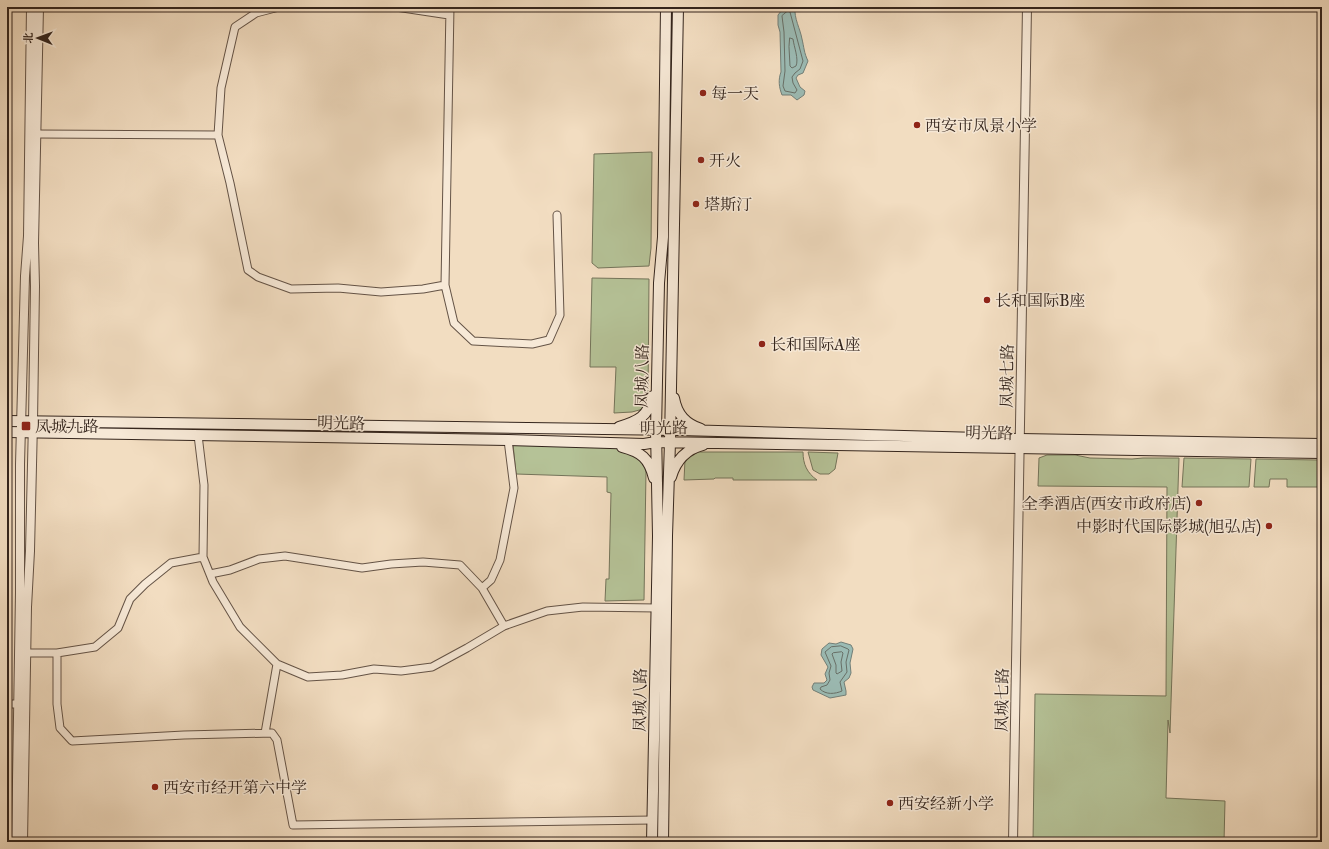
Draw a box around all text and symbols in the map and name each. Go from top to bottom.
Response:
north arrow [18,18,58,58]
text: 北 [22,32,35,43]
place label: 每一天 [711,84,759,103]
marker: 每一天 [698,88,708,98]
place label: 西安市凤景小学 [925,116,1037,135]
marker: 西安市凤景小学 [912,120,922,130]
place label: 开火 [709,151,741,170]
marker: 开火 [696,155,706,165]
place label: 塔斯汀 [704,195,752,214]
marker: 塔斯汀 [691,199,701,209]
place label: 长和国际B座 [995,291,1086,310]
marker: 长和国际B座 [982,295,992,305]
place label: 长和国际A座 [770,335,861,354]
marker: 长和国际A座 [757,339,767,349]
street label: 凤城八路 [632,344,652,408]
street label: 凤城七路 [997,344,1017,408]
street label: 明光路 [317,413,365,433]
place label: 凤城九路 [35,417,99,436]
street label: 明光路 [640,418,688,438]
marker: 凤城九路 [20,420,32,432]
street label: 明光路 [965,423,1013,443]
place label: 全季酒店(西安市政府店) [1022,494,1191,514]
marker: 全季酒店(西安市政府店) [1194,498,1204,508]
place label: 中影时代国际影城(旭弘店) [1076,517,1261,537]
marker: 中影时代国际影城(旭弘店) [1264,521,1274,531]
street label: 凤城八路 [630,668,650,732]
street label: 凤城七路 [992,668,1012,732]
place label: 西安市经开第六中学 [163,778,307,797]
marker: 西安市经开第六中学 [150,782,160,792]
place label: 西安经新小学 [898,794,994,813]
marker: 西安经新小学 [885,798,895,808]

